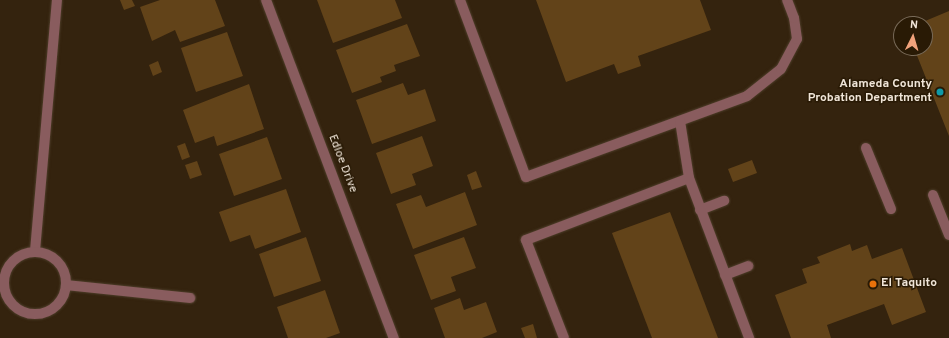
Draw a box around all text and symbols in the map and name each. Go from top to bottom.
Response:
north arrow [893,16,933,56]
text: N [909,18,919,32]
place label: Alameda County Probation Department [808,78,932,106]
marker: Alameda County Probation Department [935,87,945,97]
street label: Edloe Drive [324,133,360,195]
place label: El Taquito [881,277,937,291]
marker: El Taquito [868,279,878,289]

